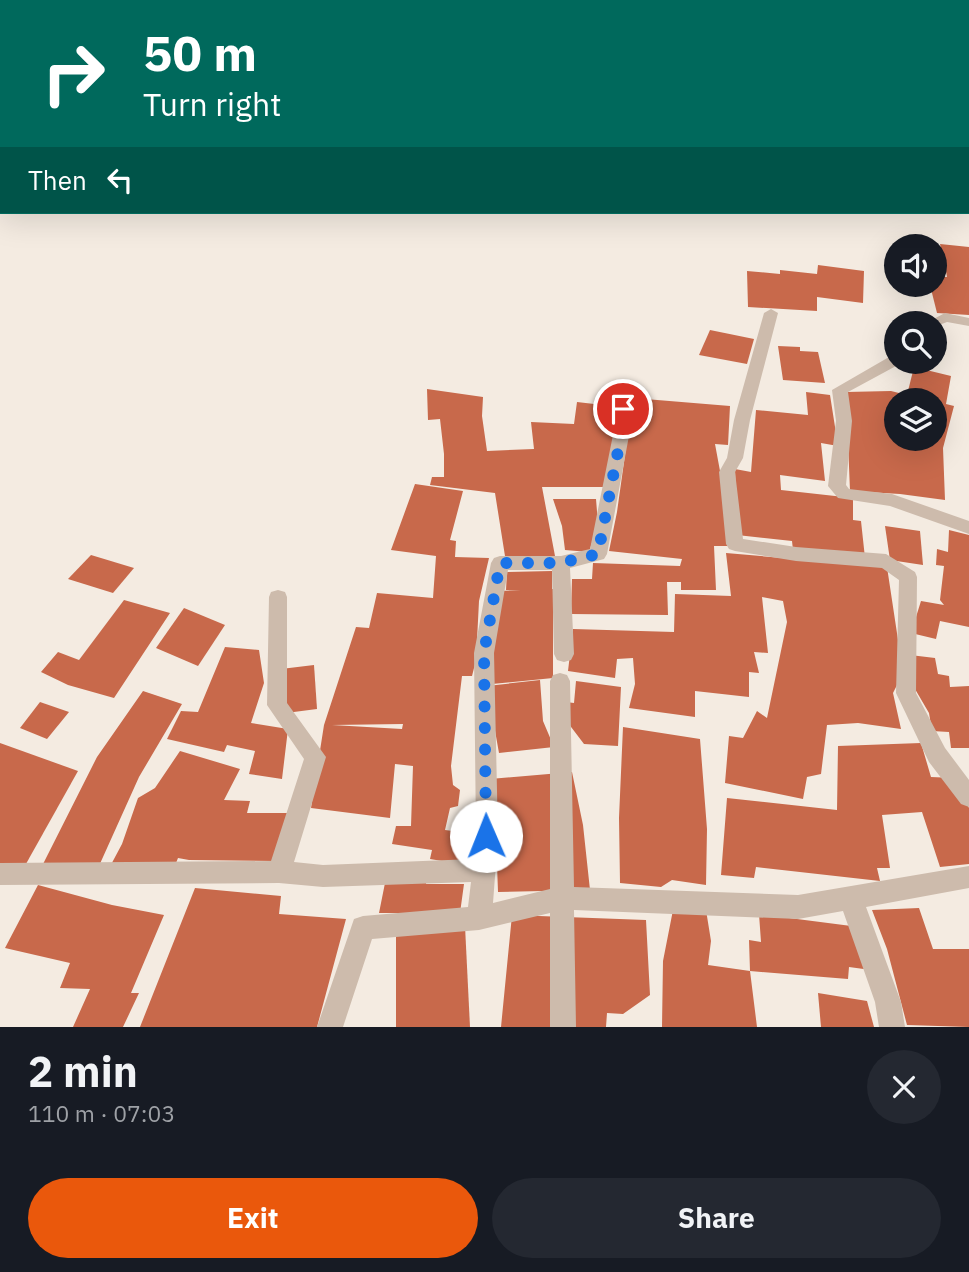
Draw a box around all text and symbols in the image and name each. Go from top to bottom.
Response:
text: 50 m [143,21,257,84]
icon: right [28,28,119,119]
text: Turn right [143,83,281,125]
icon: left [101,161,139,199]
text: Then [28,163,87,197]
map controls [884,234,947,451]
button: sound [884,234,947,297]
button: search [884,311,947,374]
pin [593,379,653,439]
button: layers [884,388,947,451]
icon: arrive [604,390,642,428]
position arrow [449,799,523,873]
text: 2 min [28,1044,138,1099]
button: close [867,1050,941,1124]
text: 110 m · 07:03 [28,1098,175,1128]
button: Exit [28,1178,478,1258]
button: Share [492,1178,941,1258]

